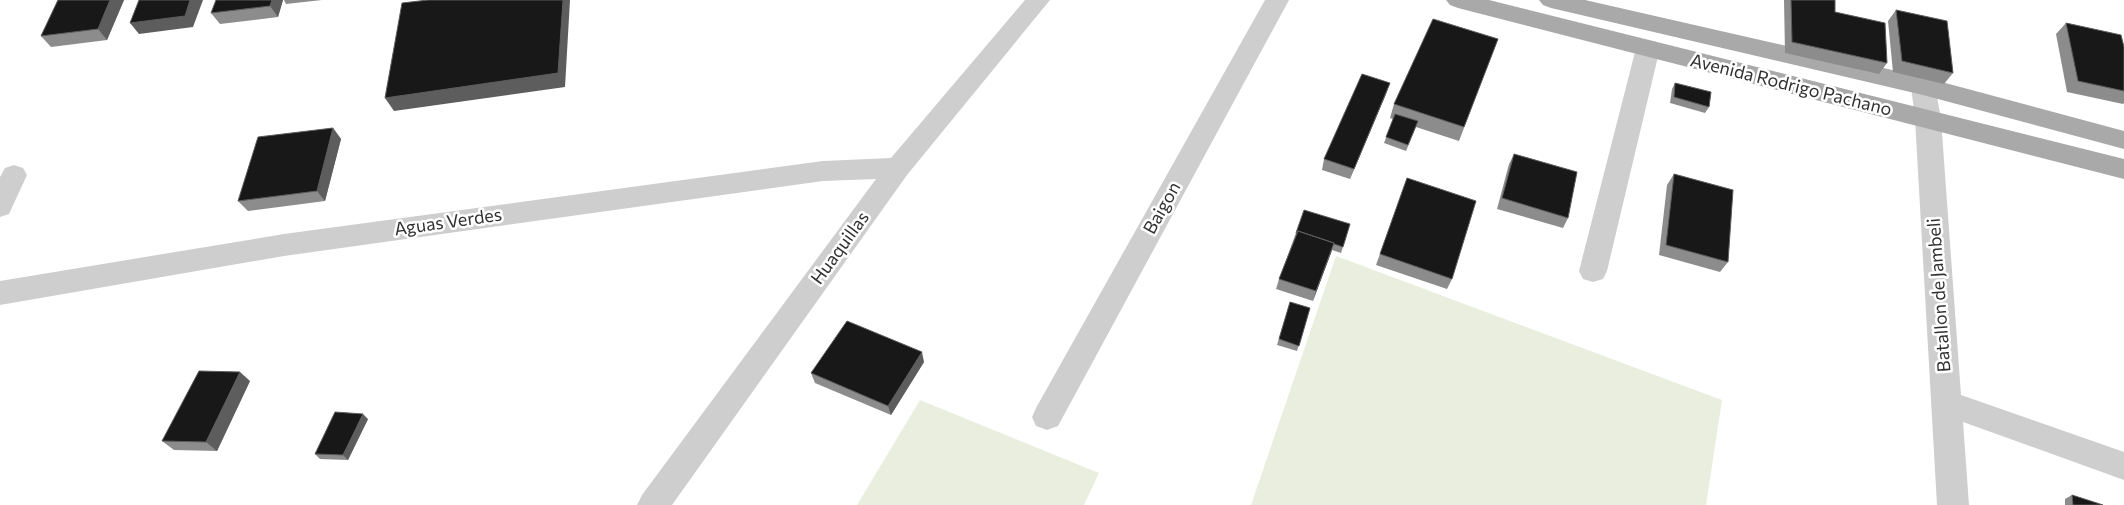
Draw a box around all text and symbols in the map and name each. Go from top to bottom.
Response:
street label: Avenida Rodrigo Pachano [1688,48,1894,120]
street label: Baigon [1138,178,1184,237]
street label: Aguas Verdes [393,203,503,239]
street label: Huaquillas [805,207,873,288]
street label: Batallon de Jambeli [1922,217,1954,373]

